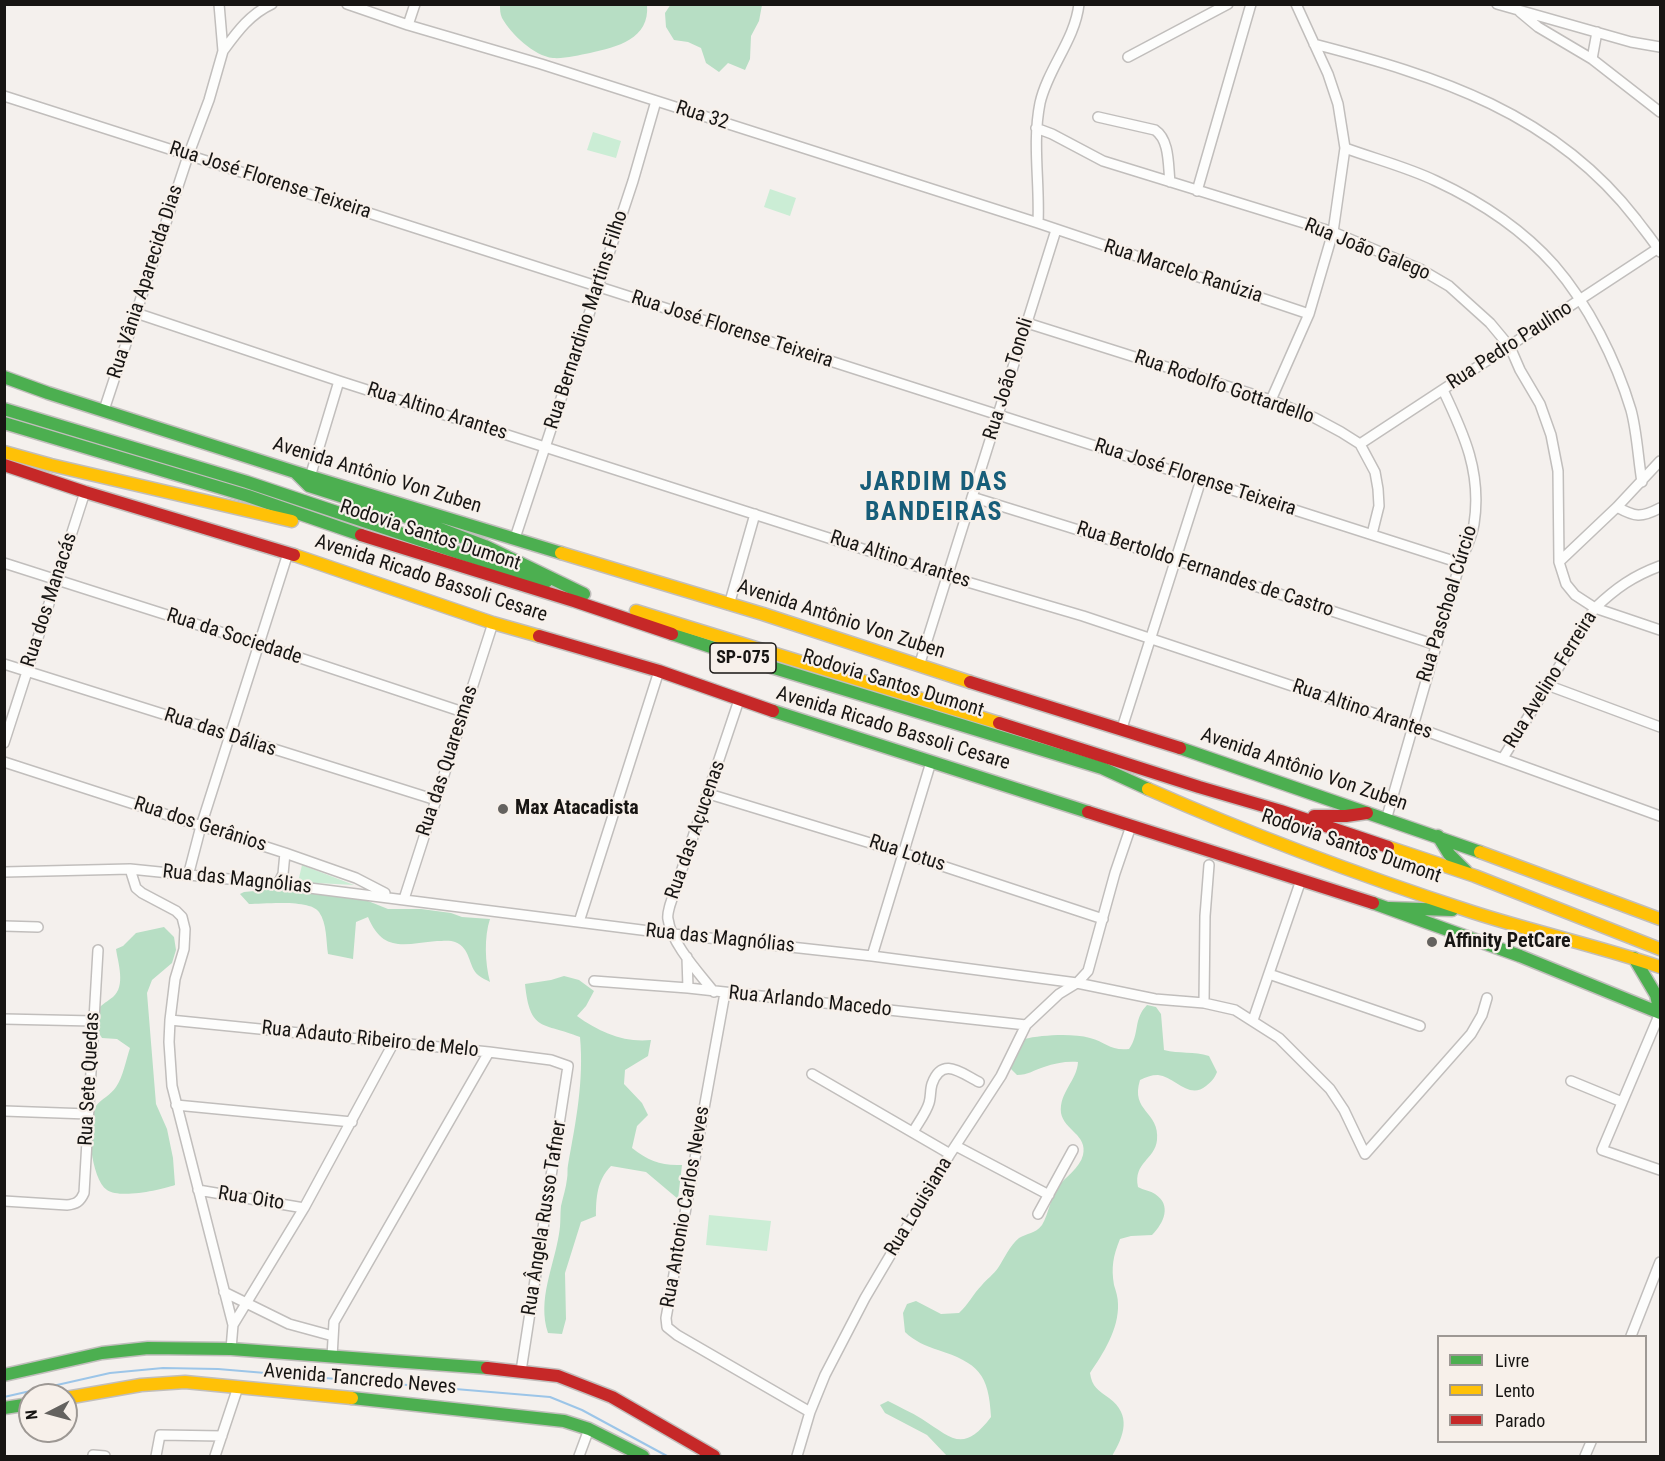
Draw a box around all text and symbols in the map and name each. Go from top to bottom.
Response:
street label: Rua 32 [673,96,731,136]
street label: Rua José Florense Teixeira [166,137,374,225]
street label: Rua Vânia Aparecida Dias [103,182,189,382]
street label: Rua Bernardino Martins Filho [540,208,634,432]
street label: Rua João Galego [1301,214,1433,286]
street label: Rua Marcelo Ranúzia [1101,235,1265,309]
street label: Rua José Florense Teixeira [628,286,836,374]
street label: Rua Pedro Paulino [1443,297,1577,395]
street label: Rua João Tonoli [979,315,1039,443]
street label: Rua Rodolfo Gottardello [1131,346,1317,430]
street label: Rua Altino Arantes [364,378,510,446]
street label: Avenida Antônio Von Zuben [270,433,484,519]
street label: Rua José Florense Teixeira [1091,434,1299,522]
district label: JARDIM DAS BANDEIRAS [860,467,1008,528]
street label: Rodovia Santos Dumont [337,495,523,577]
street label: Rua Bertoldo Fernandes de Castro [1073,517,1337,623]
street label: Rua Paschoal Cúrcio [1413,523,1483,685]
street label: Rua Altino Arantes [827,526,973,594]
street label: Rua dos Manacás [17,530,83,670]
street label: Avenida Ricado Bassoli Cesare [312,530,550,628]
street label: Avenida Antônio Von Zuben [734,575,948,665]
street label: Rua da Sociedade [163,604,305,670]
street label: Rua Avelino Ferreira [1499,607,1603,753]
road number: SP-075 [710,643,776,673]
street label: Rodovia Santos Dumont [799,645,987,723]
street label: Rua Altino Arantes [1289,675,1435,745]
street label: Avenida Ricado Bassoli Cesare [773,682,1013,776]
street label: Rua das Quaresmas [412,683,484,839]
street label: Rua das Dálias [161,704,279,762]
street label: Avenida Antônio Von Zuben [1197,723,1411,817]
street label: Rua das Açucenas [661,757,731,903]
street label: Rua dos Gerânios [131,792,269,858]
place label: Max Atacadista [515,797,639,821]
marker: Max Atacadista [496,802,510,816]
street label: Rodovia Santos Dumont [1258,805,1444,889]
street label: Rua Lotus [866,830,948,878]
street label: Rua das Magnólias [161,860,313,900]
street label: Rua das Magnólias [644,919,796,959]
place label: Affinity PetCare [1444,930,1571,954]
marker: Affinity PetCare [1425,935,1439,949]
street label: Rua Arlando Macedo [727,982,893,1022]
street label: Rua Sete Quedas [75,1012,105,1146]
street label: Rua Adauto Ribeiro de Melo [260,1017,480,1063]
street label: Rua Antonio Carlos Neves [656,1104,716,1310]
street label: Rua Ângela Russo Tafner [518,1119,572,1317]
street label: Rua Louisiana [880,1153,958,1261]
street label: Rua Oito [216,1182,286,1216]
legend [1437,1335,1647,1443]
text: Livre [1495,1350,1529,1371]
street label: Avenida Tancredo Neves [263,1360,457,1400]
text: Lento [1495,1380,1535,1401]
north arrow [18,1383,78,1443]
text: N [22,1409,42,1421]
text: Parado [1495,1410,1545,1431]

